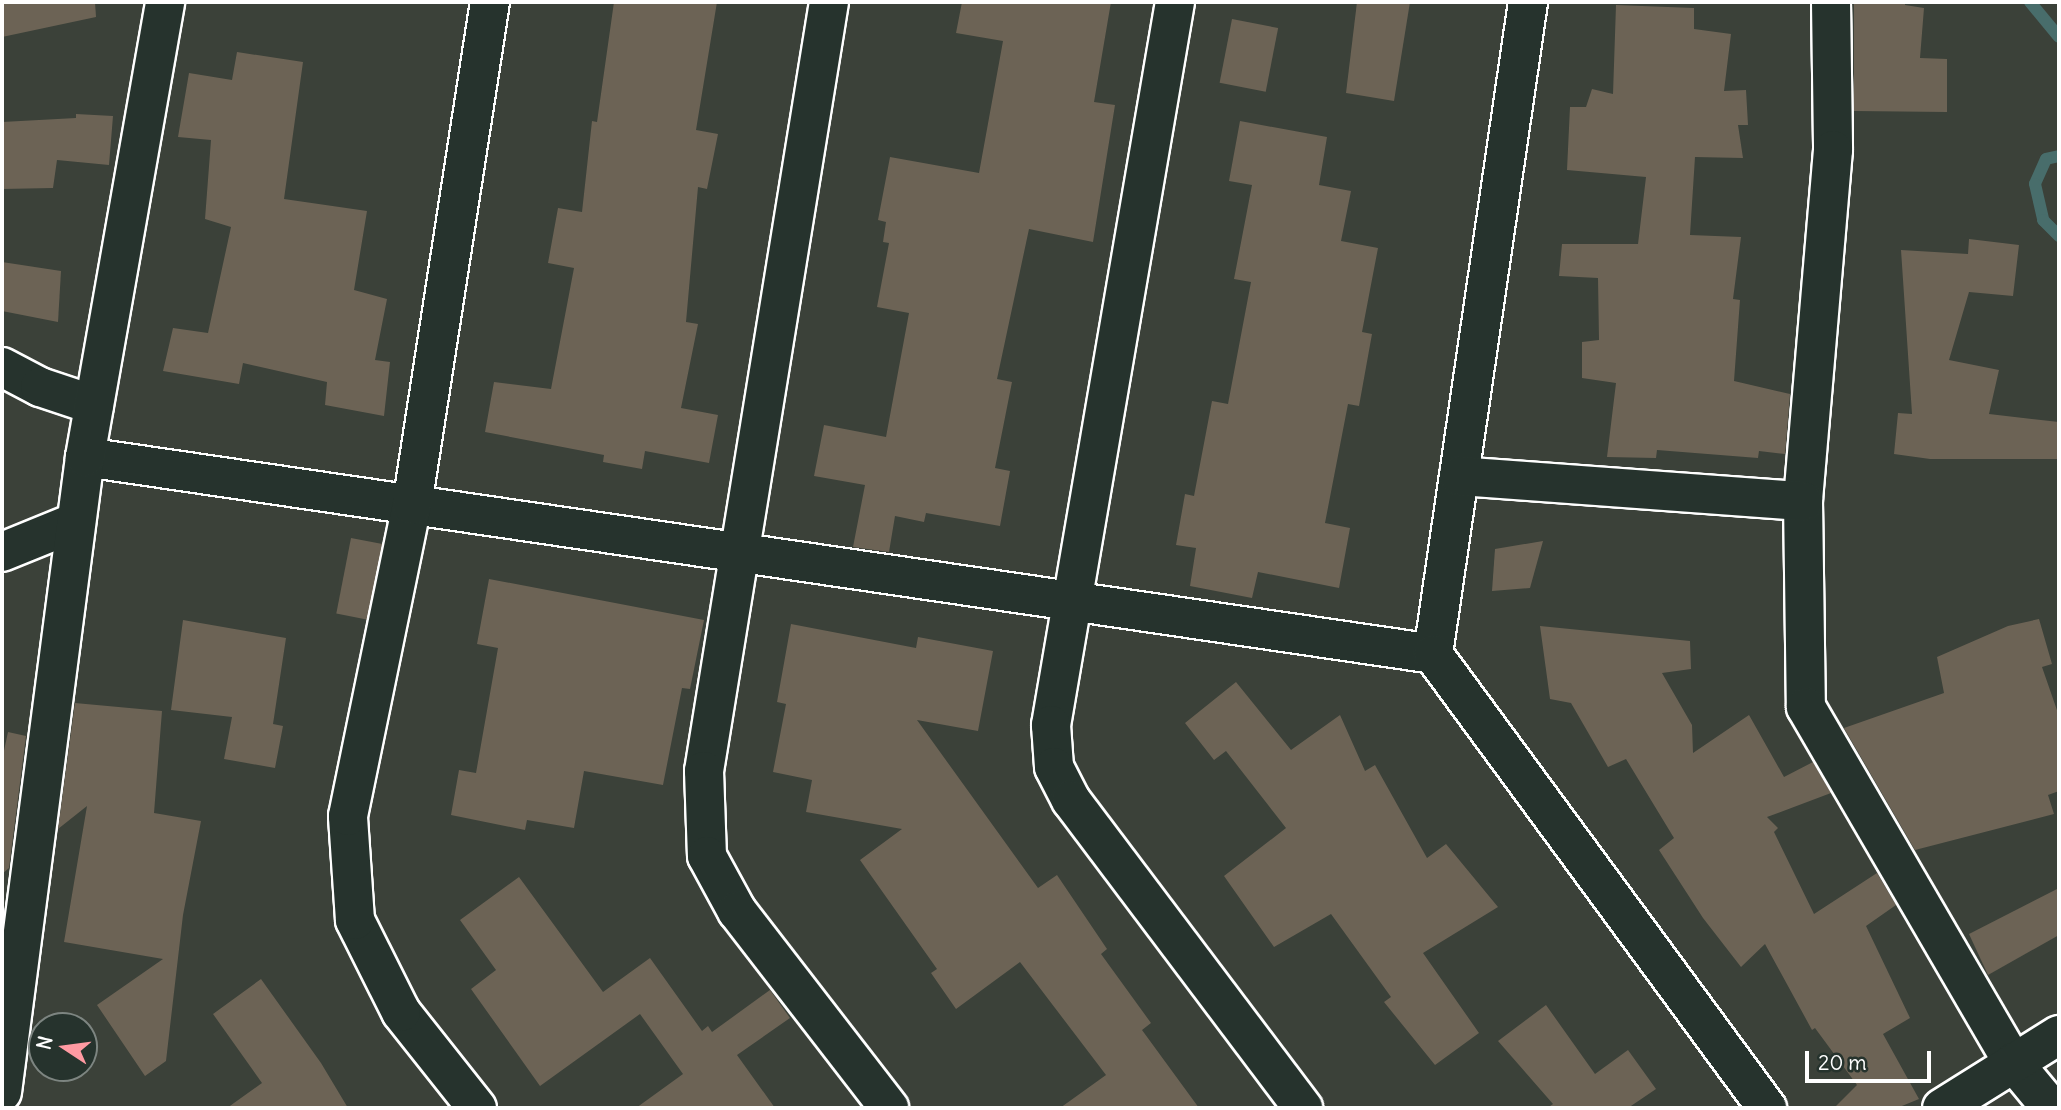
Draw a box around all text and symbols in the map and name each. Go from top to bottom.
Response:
north arrow [28,1012,98,1082]
text: N [31,1034,58,1052]
scale bar [1809,1036,1935,1080]
text: 20 m [1818,1049,1867,1076]

